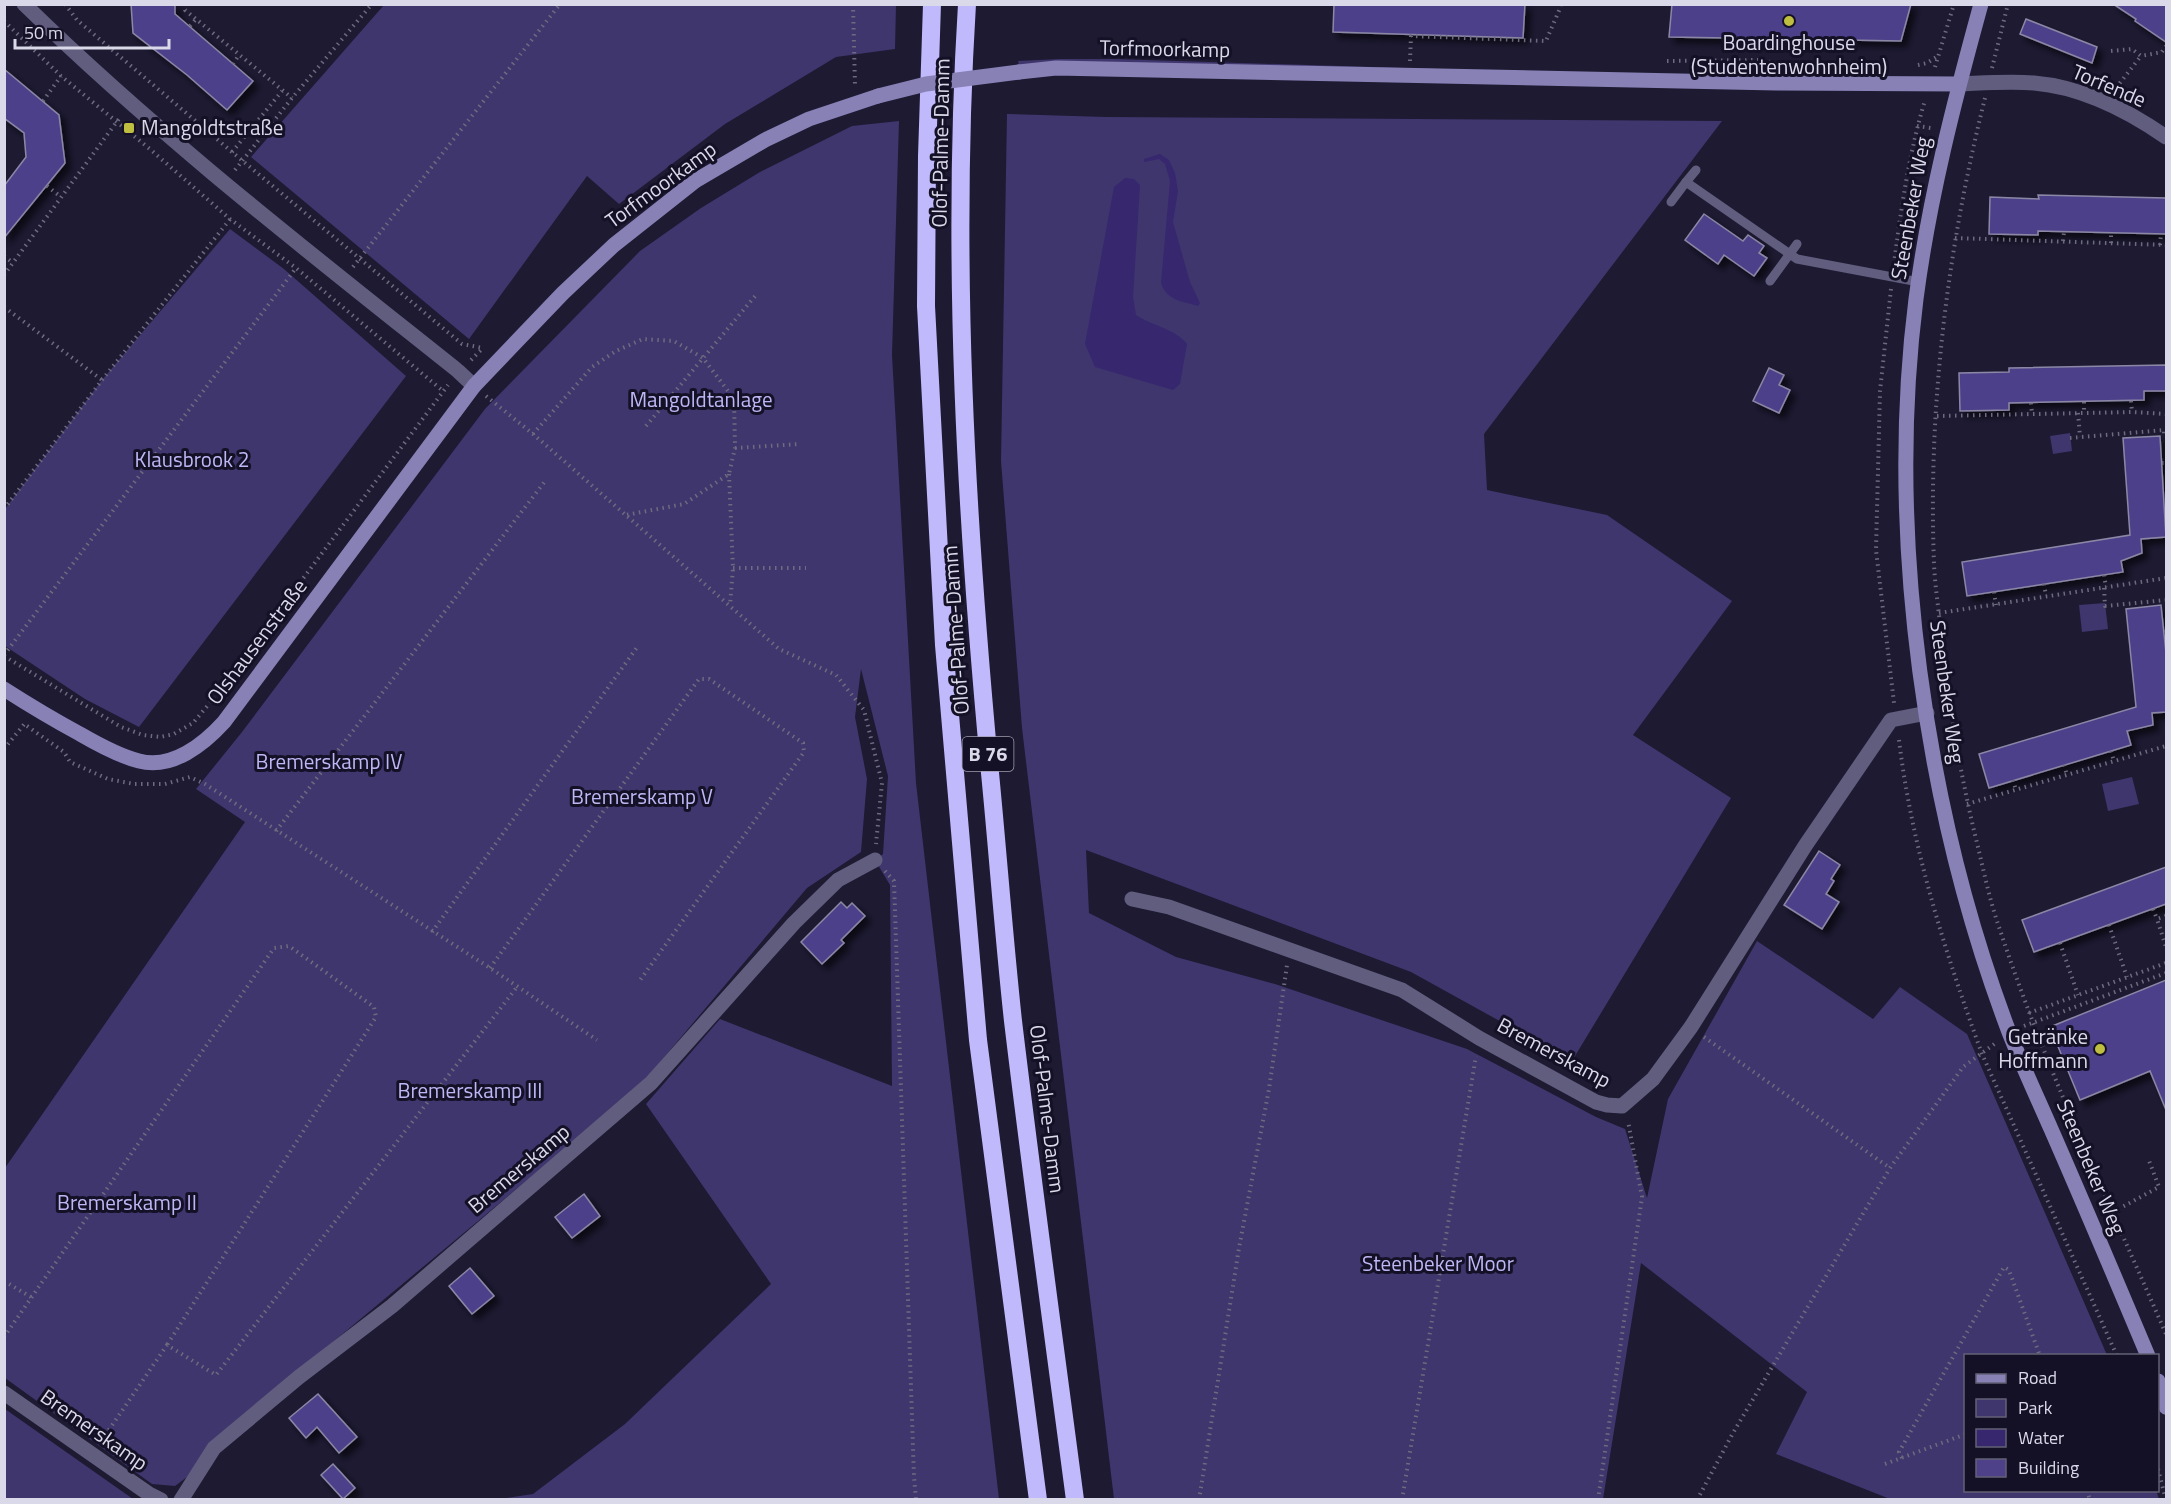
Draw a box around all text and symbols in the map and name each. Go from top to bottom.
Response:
scale bar [15,12,170,50]
marker: Boardinghouse (Studentenwohnheim) [1782,14,1796,28]
text: 50 m [24,19,63,46]
place label: Boardinghouse (Studentenwohnheim) [1691,26,1887,82]
street label: Torfmoorkamp [1099,31,1231,65]
street label: Torfende [2067,55,2151,115]
street label: Olof-Palme-Damm [923,58,957,228]
place label: Mangoldtstraße [141,111,283,143]
marker: Mangoldtstraße [122,121,136,135]
street label: Torfmoorkamp [598,133,723,236]
street label: Steenbeker Weg [1882,134,1938,282]
park label: Mangoldtanlage [629,383,773,415]
park label: Klausbrook 2 [135,443,249,475]
street label: Olof-Palme-Damm [933,544,977,716]
street label: Olshausenstraße [198,572,314,711]
street label: Steenbeker Weg [1922,618,1974,766]
road number: B 76 [962,737,1014,771]
park label: Bremerskamp IV [256,745,402,777]
park label: Bremerskamp V [571,780,713,812]
street label: Bremerskamp [1492,1009,1617,1096]
place label: Getränke Hoffmann [1998,1020,2088,1076]
street label: Olof-Palme-Damm [1022,1023,1074,1195]
marker: Getränke Hoffmann [2093,1042,2107,1056]
park label: Bremerskamp III [397,1074,543,1106]
street label: Steenbeker Weg [2049,1094,2135,1240]
street label: Bremerskamp [460,1116,576,1221]
park label: Bremerskamp II [57,1186,197,1218]
park label: Steenbeker Moor [1362,1247,1514,1279]
legend [1964,1354,2159,1492]
text: Road [2018,1364,2057,1391]
street label: Bremerskamp [34,1380,155,1478]
text: Park [2018,1394,2053,1421]
text: Water [2018,1424,2064,1451]
text: Building [2018,1454,2079,1481]

